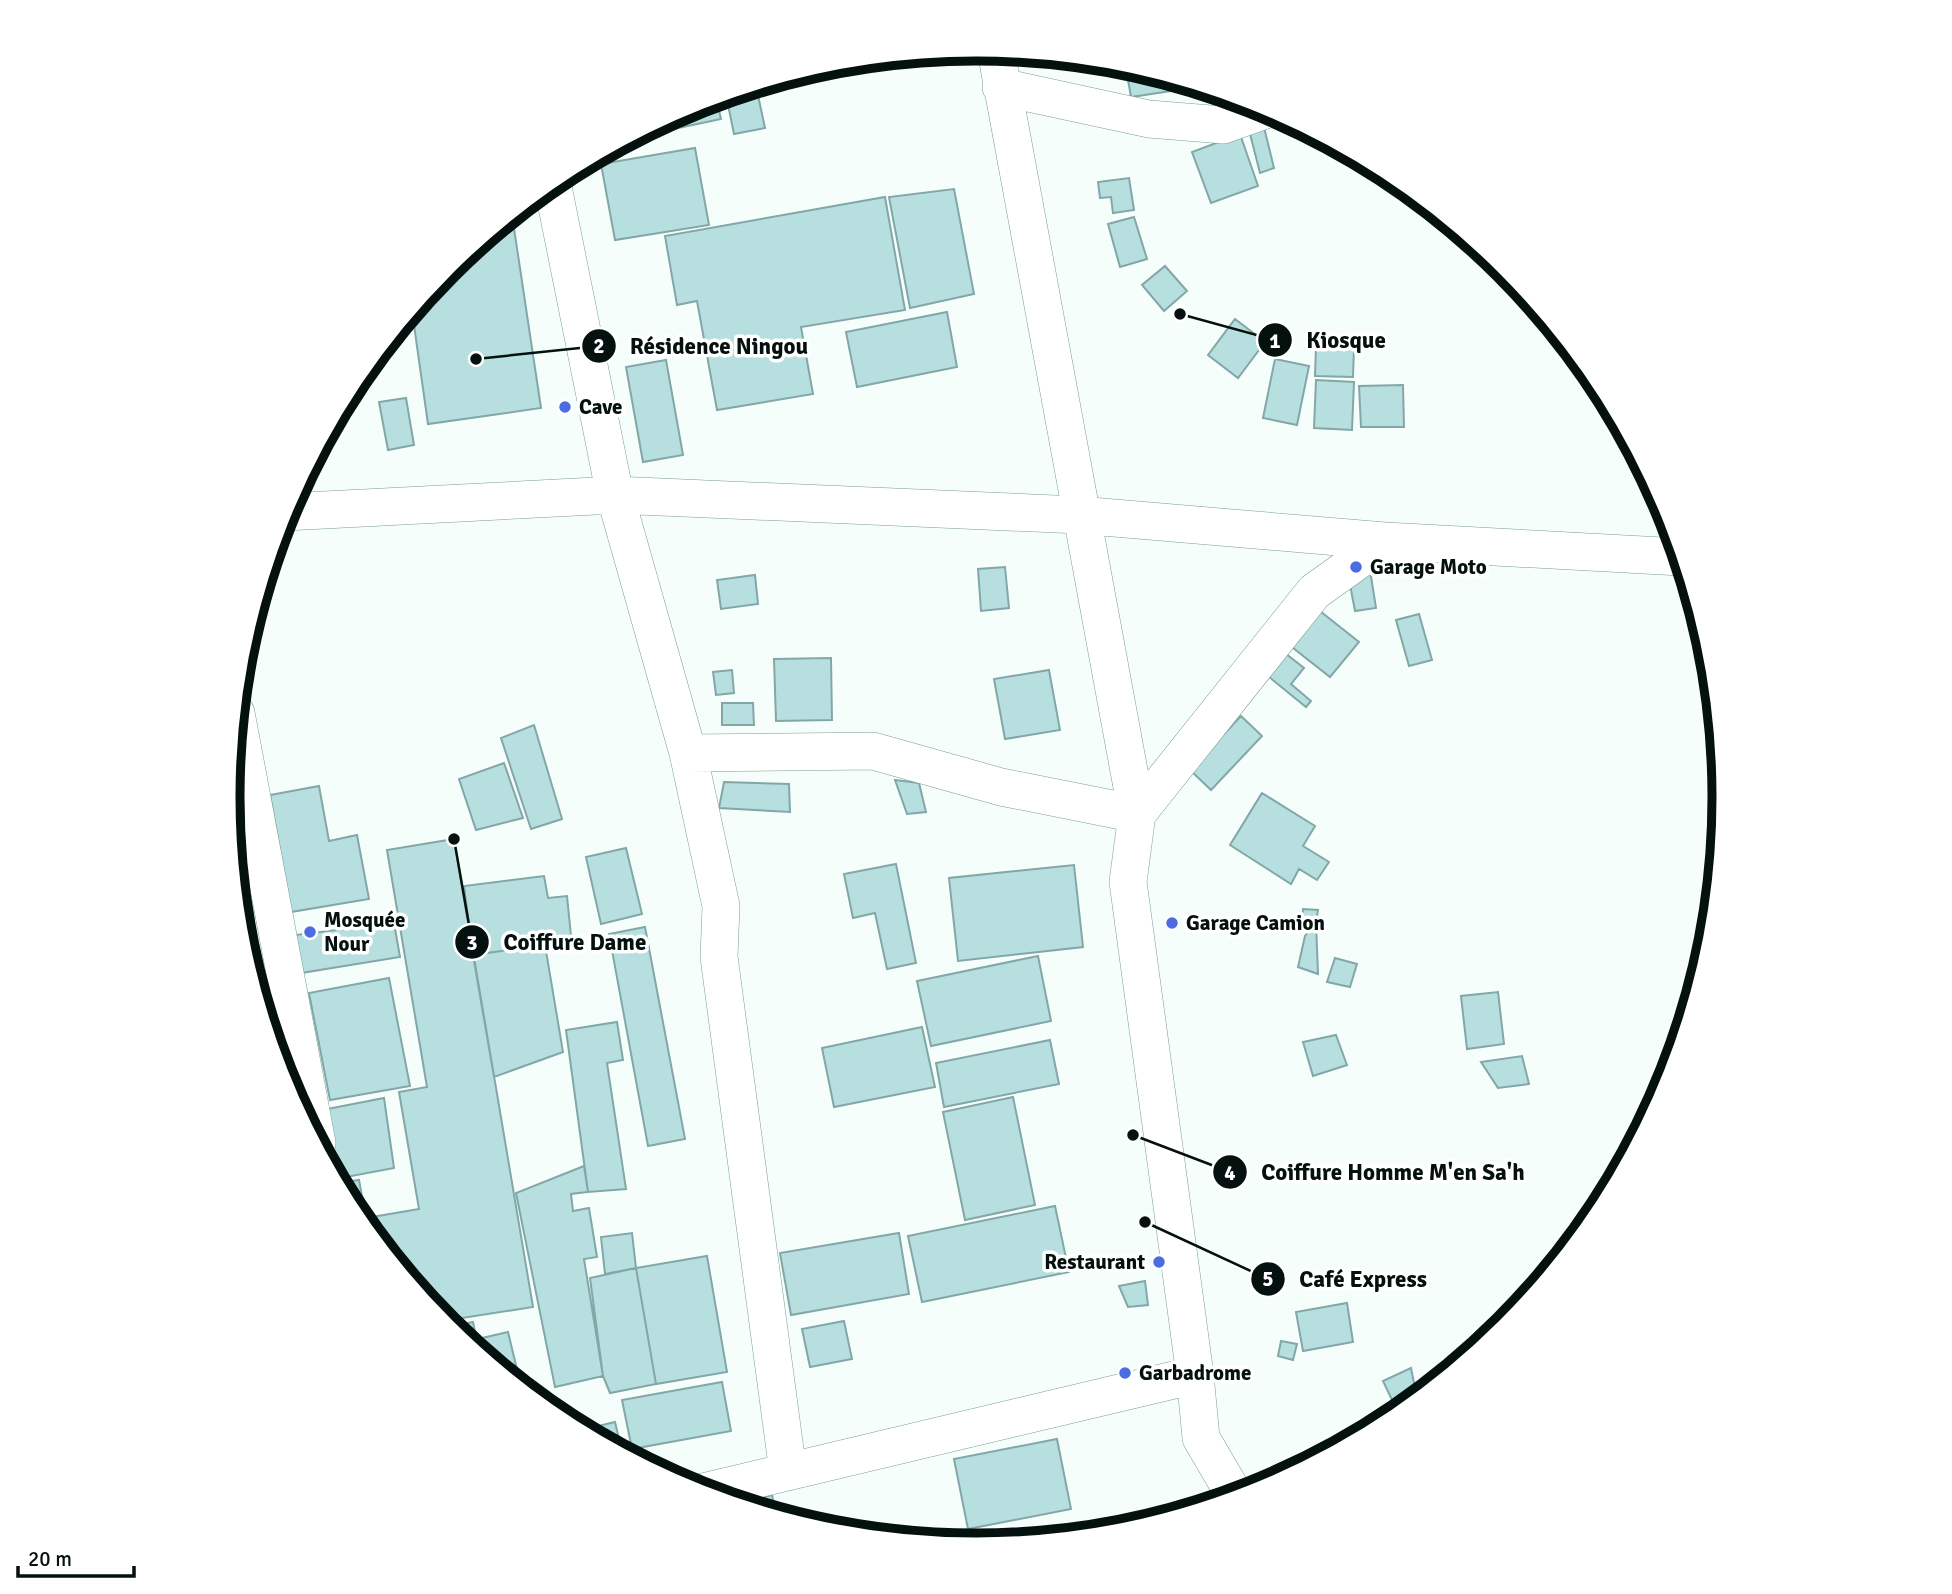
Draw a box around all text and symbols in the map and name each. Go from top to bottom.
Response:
callout: Kiosque [1257,318,1400,362]
callout: Résidence Ningou [581,324,823,368]
text: Kiosque [1306,326,1386,355]
text: 1 [1269,328,1281,354]
text: Résidence Ningou [630,332,808,361]
text: 2 [593,333,605,359]
place label: Cave [579,394,623,420]
marker: Cave [557,399,573,415]
place label: Garage Moto [1370,554,1487,580]
marker: Garage Moto [1348,559,1364,575]
place label: Mosquée Nour [324,907,405,957]
place label: Garage Camion [1186,910,1325,936]
marker: Garage Camion [1164,915,1180,931]
callout: Coiffure Dame [455,920,661,964]
marker: Mosquée Nour [302,924,318,940]
text: Coiffure Dame [504,928,646,957]
text: 3 [466,930,478,956]
callout: Coiffure Homme M'en Sa'h [1213,1150,1539,1194]
text: Coiffure Homme M'en Sa'h [1261,1158,1525,1187]
text: 4 [1224,1160,1236,1186]
place label: Restaurant [1044,1249,1145,1275]
marker: Restaurant [1151,1254,1167,1270]
callout: Café Express [1251,1257,1441,1301]
text: Café Express [1299,1265,1427,1294]
text: 5 [1262,1266,1274,1292]
place label: Garbadrome [1139,1360,1252,1386]
marker: Garbadrome [1117,1365,1133,1381]
scale bar [18,1534,133,1578]
text: 20 m [28,1546,72,1572]

